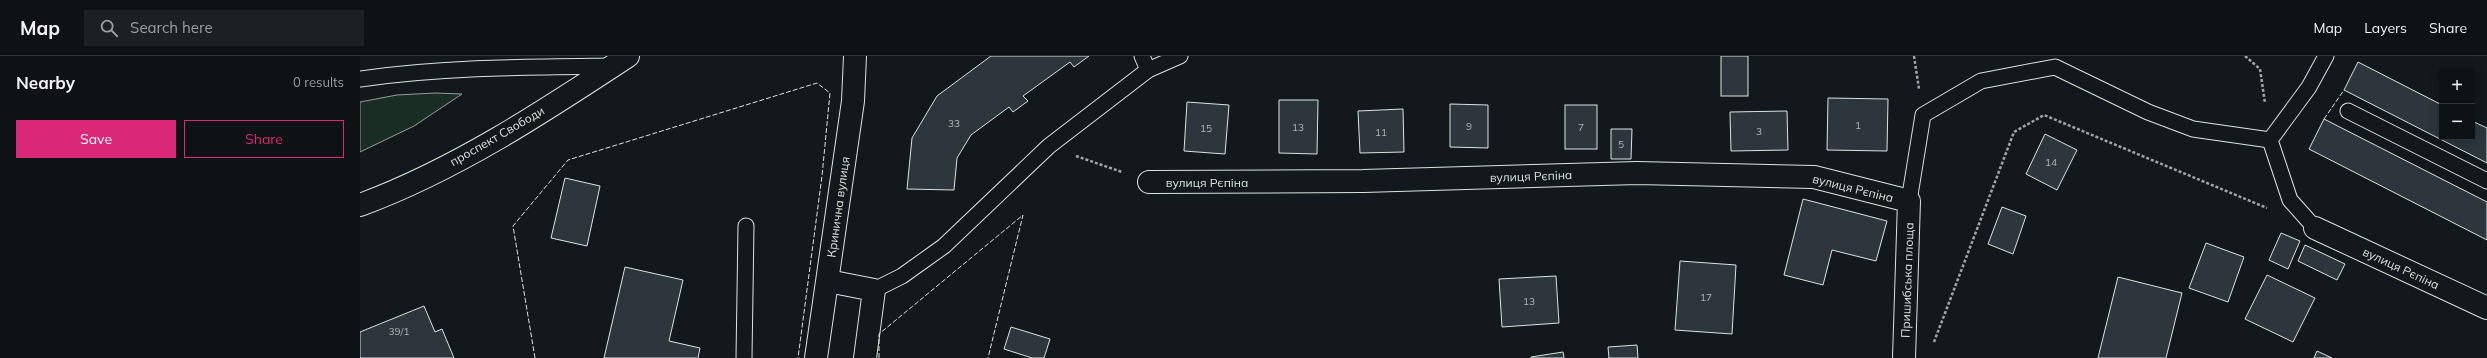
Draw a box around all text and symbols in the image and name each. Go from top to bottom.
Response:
search box [84,10,364,46]
text: Map [20,16,60,40]
icon: search [98,17,120,39]
text: Search here [130,18,213,37]
text: Map [2313,19,2342,37]
text: Layers [2364,19,2407,37]
text: Share [2429,19,2467,37]
map controls [2439,68,2475,140]
button: + [2439,68,2475,104]
text: Nearby [16,72,75,93]
text: 0 results [293,74,344,90]
street label: проспект Свободи [447,103,547,169]
button: − [2439,104,2475,140]
house number: 33 [948,117,960,130]
house number: 1 [1855,119,1861,132]
button: Save [16,120,176,158]
button: Share [184,120,344,158]
house number: 9 [1466,120,1472,133]
house number: 13 [1292,121,1304,134]
house number: 7 [1578,121,1584,134]
house number: 15 [1200,122,1212,135]
house number: 3 [1756,125,1762,138]
house number: 11 [1375,126,1387,139]
house number: 5 [1618,138,1624,151]
street label: Кринична вулиця [823,155,853,259]
house number: 14 [2045,156,2057,169]
street label: вулиця Рєпіна [1489,167,1573,185]
street label: вулиця Рєпіна [1811,171,1895,205]
street label: вулиця Рєпіна [1166,175,1248,190]
street label: Пришибська площа [1897,222,1917,338]
street label: вулиця Рєпіна [2360,244,2442,292]
house number: 17 [1700,291,1712,304]
house number: 13 [1523,295,1535,308]
house number: 39/1 [389,325,409,338]

